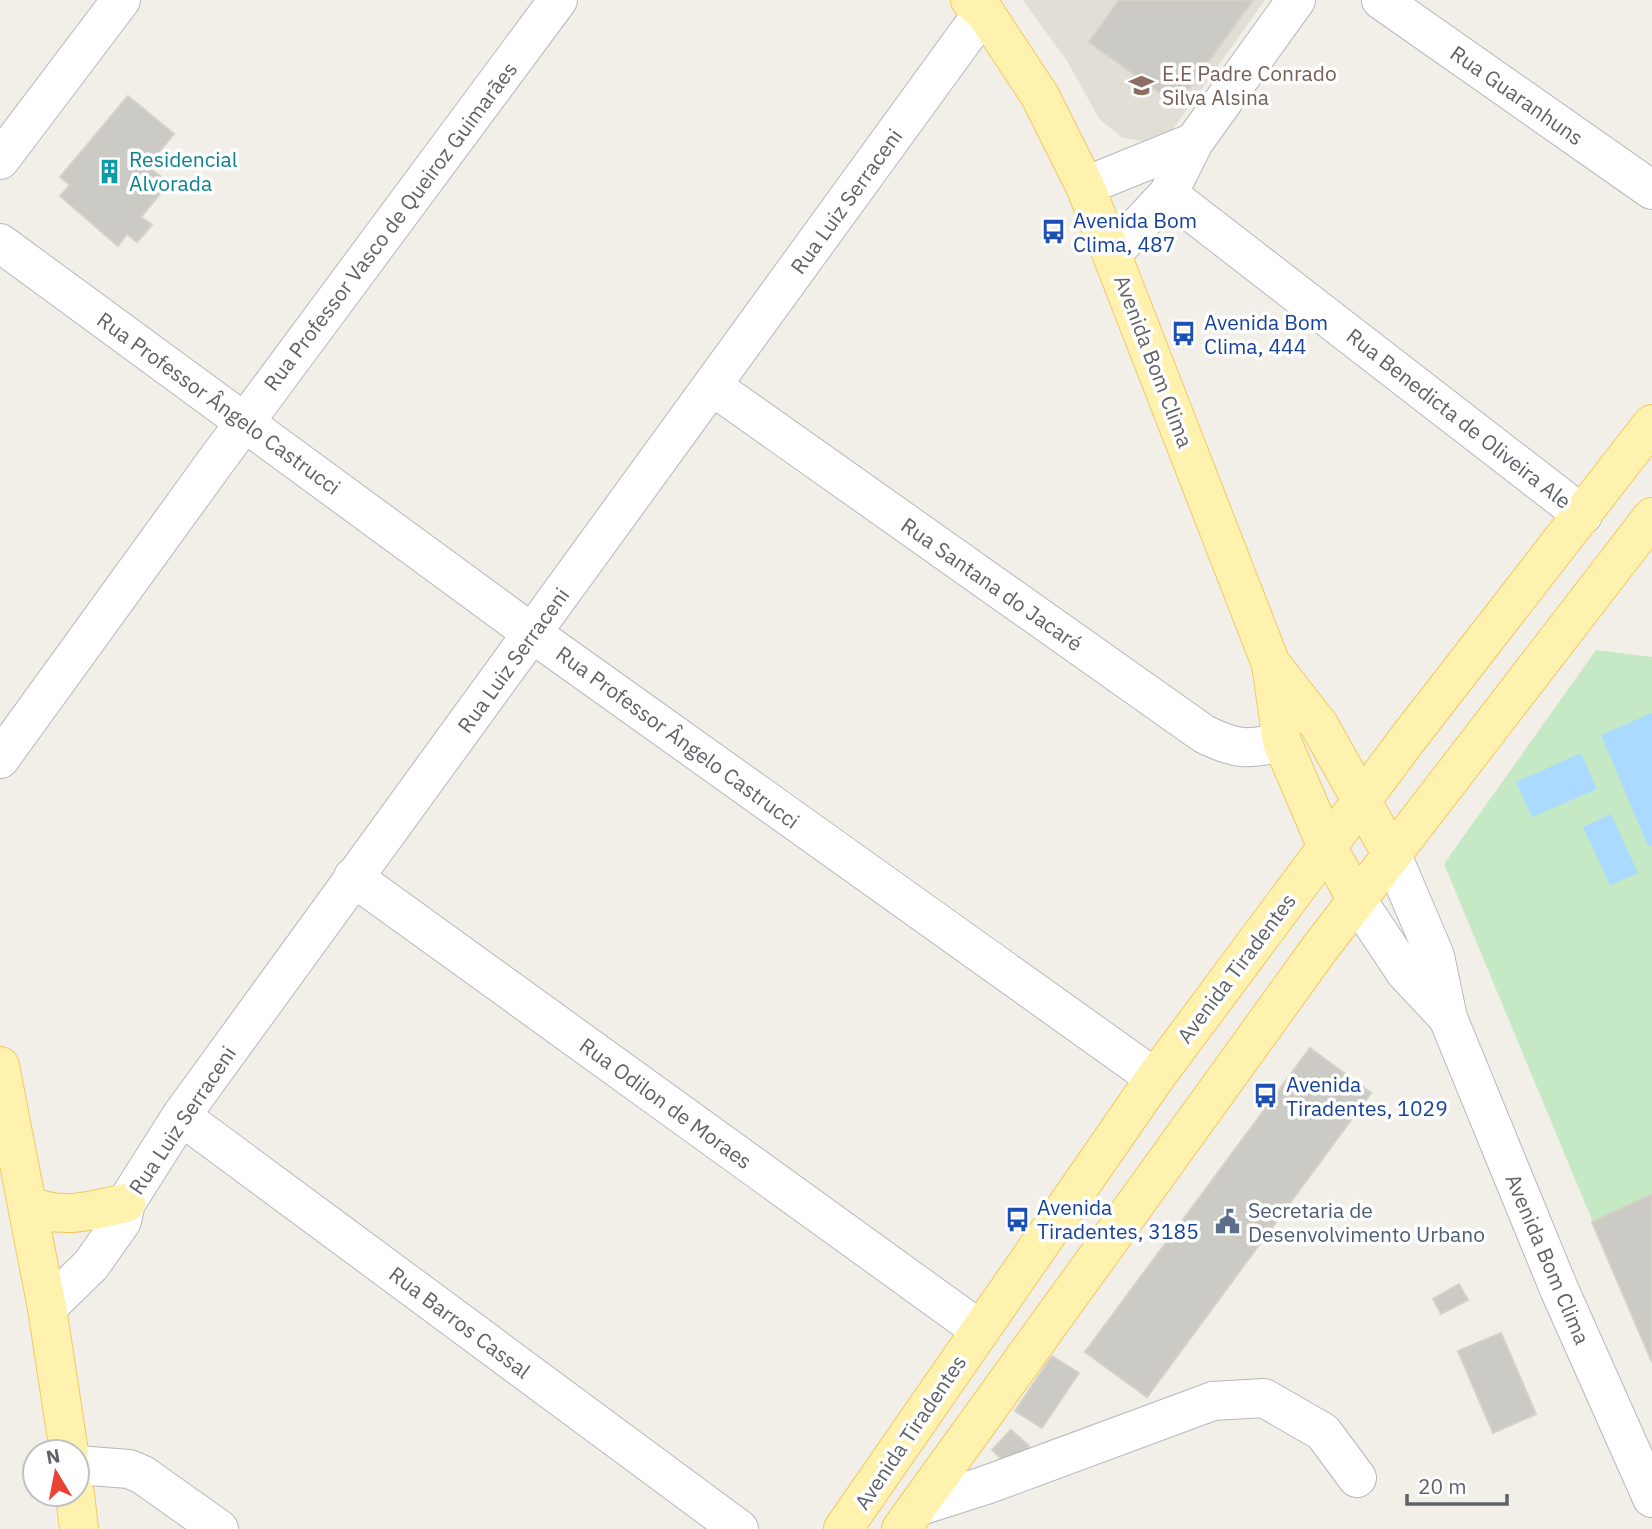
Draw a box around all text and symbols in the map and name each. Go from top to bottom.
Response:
street label: Rua Guaranhuns [1445,39,1589,151]
street label: Rua Professor Vasco de Queiroz Guimarães [257,56,523,396]
place label: E.E Padre Conrado Silva Alsina [1162,59,1337,111]
school or university icon: E.E Padre Conrado Silva Alsina [1128,71,1156,99]
street label: Rua Luiz Serraceni [784,123,908,279]
place label: Residencial Alvorada [129,145,238,197]
building icon: Residencial Alvorada [95,157,123,185]
place label: Avenida Bom Clima, 487 [1073,206,1197,258]
bus stop icon: Avenida Bom Clima, 487 [1039,218,1067,246]
street label: Avenida Bom Clima [1108,271,1200,451]
street label: Rua Professor Ângelo Castrucci [92,305,346,501]
place label: Avenida Bom Clima, 444 [1204,308,1328,360]
bus stop icon: Avenida Bom Clima, 444 [1170,320,1198,348]
street label: Rua Benedicta de Oliveira Ale [1341,321,1577,515]
street label: Rua Santana do Jacaré [896,511,1088,657]
street label: Rua Luiz Serraceni [451,582,575,738]
street label: Rua Professor Ângelo Castrucci [551,639,805,835]
street label: Avenida Tiradentes [1170,887,1302,1049]
street label: Rua Odilon de Moraes [574,1031,758,1175]
street label: Rua Luiz Serraceni [122,1040,242,1200]
place label: Avenida Tiradentes, 1029 [1286,1070,1448,1122]
bus stop icon: Avenida Tiradentes, 1029 [1252,1082,1280,1110]
street label: Avenida Bom Clima [1499,1169,1597,1349]
place label: Avenida Tiradentes, 3185 [1037,1193,1199,1245]
place label: Secretaria de Desenvolvimento Urbano [1248,1196,1485,1248]
bus stop icon: Avenida Tiradentes, 3185 [1003,1205,1031,1233]
public building icon: Secretaria de Desenvolvimento Urbano [1214,1208,1242,1236]
street label: Rua Barros Cassal [384,1260,537,1385]
street label: Avenida Tiradentes [848,1349,972,1515]
north arrow [21,1438,91,1508]
text: N [44,1443,62,1469]
scale bar [1407,1462,1507,1506]
text: 20 m [1418,1472,1467,1500]

